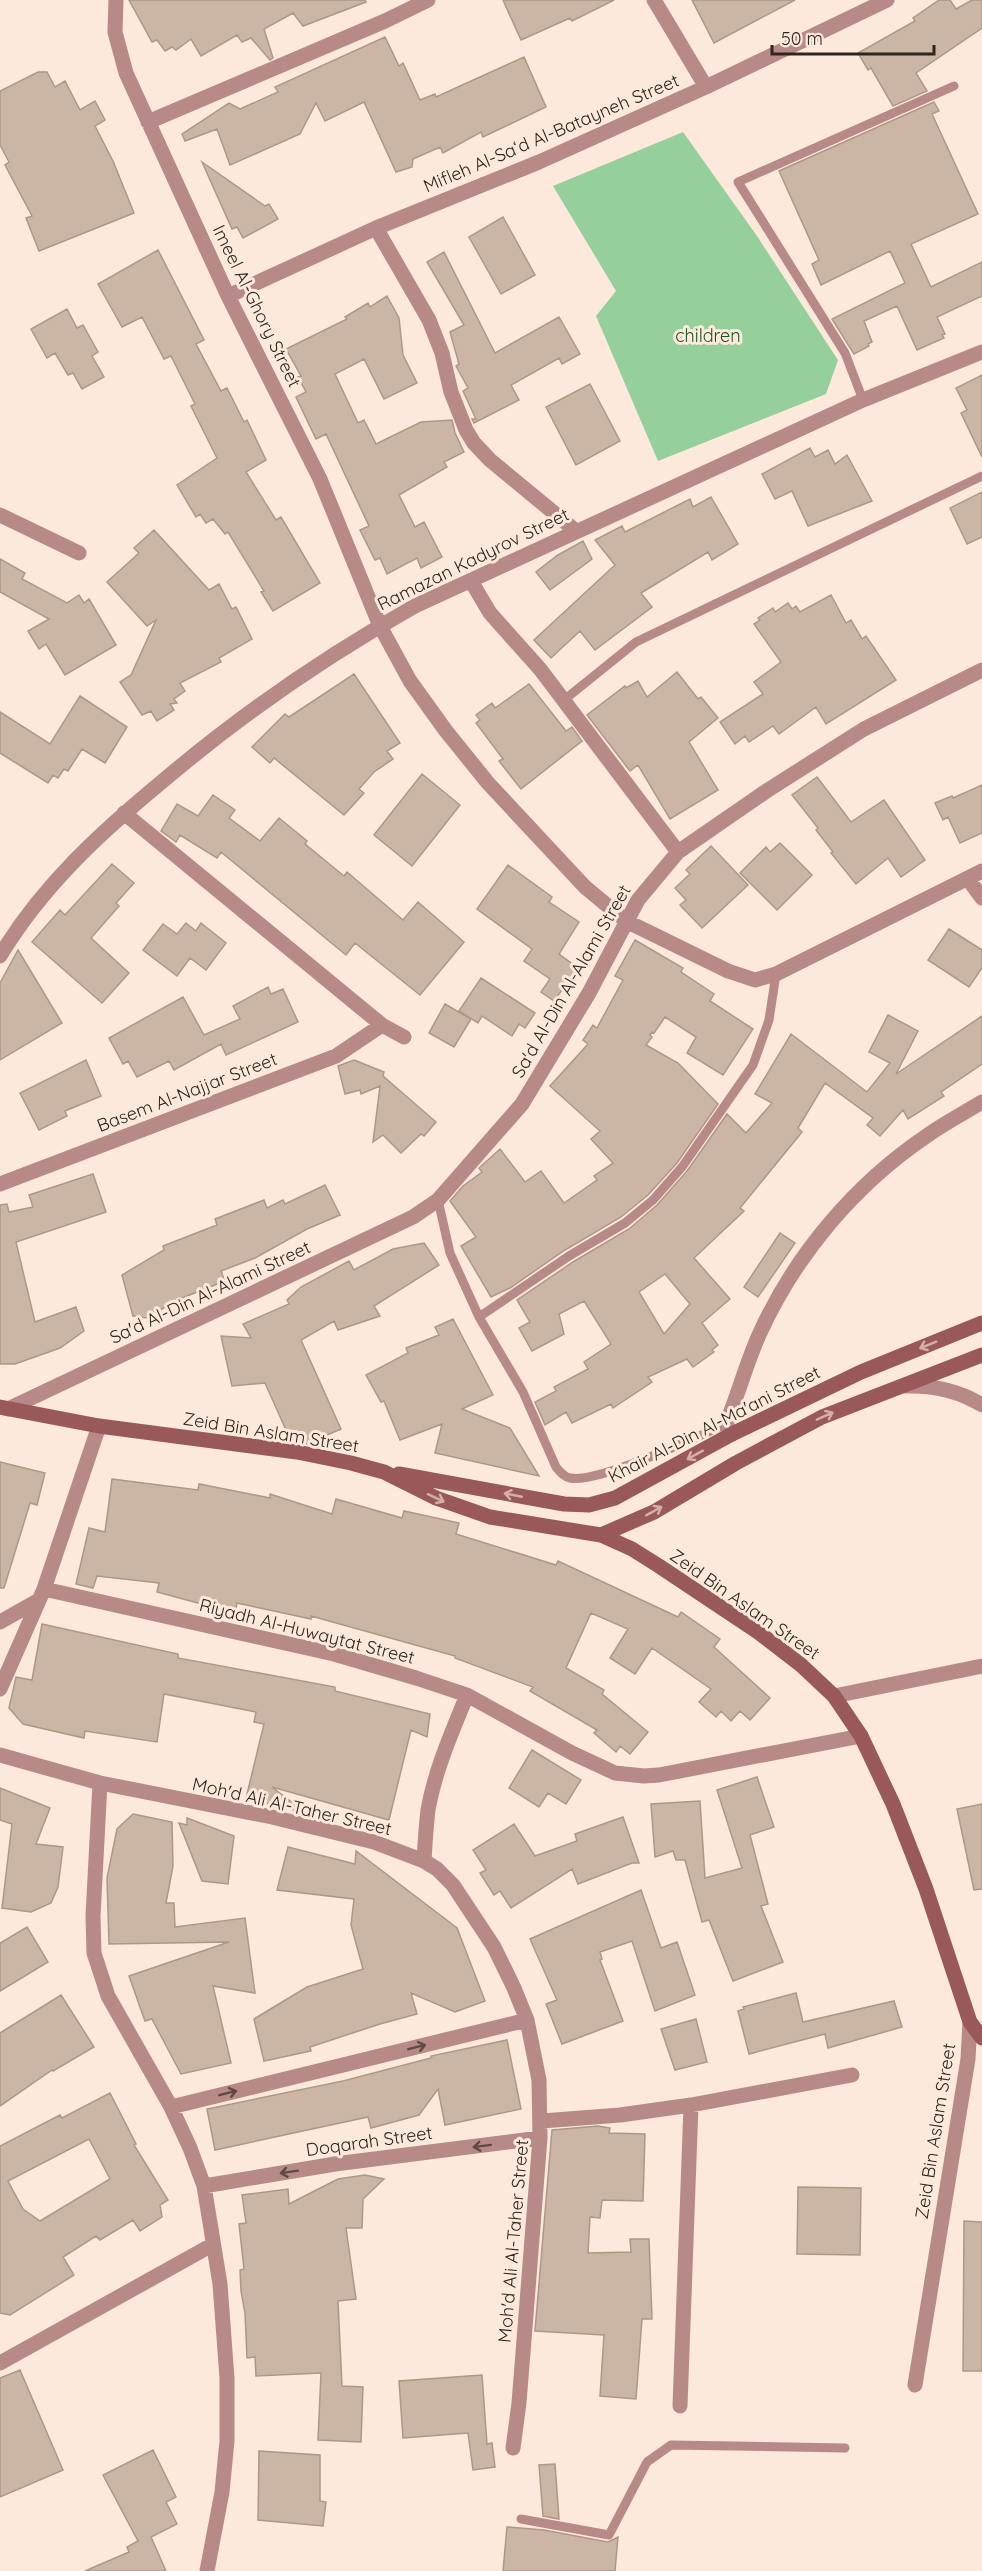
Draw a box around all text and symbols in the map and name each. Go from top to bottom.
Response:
scale bar [772,18,934,56]
text: 50 m [781,27,823,50]
street label: Mifleh Al-Sa‘d Al-Batayneh Street [420,69,682,197]
street label: Imeel Al-Ghory Street [208,221,306,391]
park label: children [675,324,741,347]
street label: Ramazan Kadyrov Street [373,503,573,615]
street label: Sa'd Al-Din Al-Alami Street [506,880,636,1082]
street label: Basem Al-Najjar Street [94,1047,280,1137]
street label: Sa'd Al-Din Al-Alami Street [106,1235,314,1349]
one-way arrow [919,1340,938,1351]
street label: Khair Al-Din Al-Ma'ani Street [604,1360,824,1488]
street label: Zeid Bin Aslam Street [181,1407,361,1457]
one-way arrow [815,1410,833,1422]
one-way arrow [687,1449,704,1461]
one-way arrow [503,1489,523,1500]
one-way arrow [427,1493,445,1504]
one-way arrow [645,1505,663,1516]
street label: Zeid Bin Aslam Street [666,1544,824,1664]
street label: Riyadh Al-Huwaytat Street [197,1593,417,1669]
street label: Moh'd Ali Al-Taher Street [190,1772,394,1840]
one-way arrow [408,2040,427,2052]
street label: Zeid Bin Aslam Street [910,2041,960,2221]
one-way arrow [218,2087,237,2099]
street label: Doqarah Street [304,2121,434,2161]
street label: Moh'd Ali Al-Taher Street [493,2138,533,2344]
one-way arrow [473,2140,493,2151]
one-way arrow [280,2167,300,2178]

